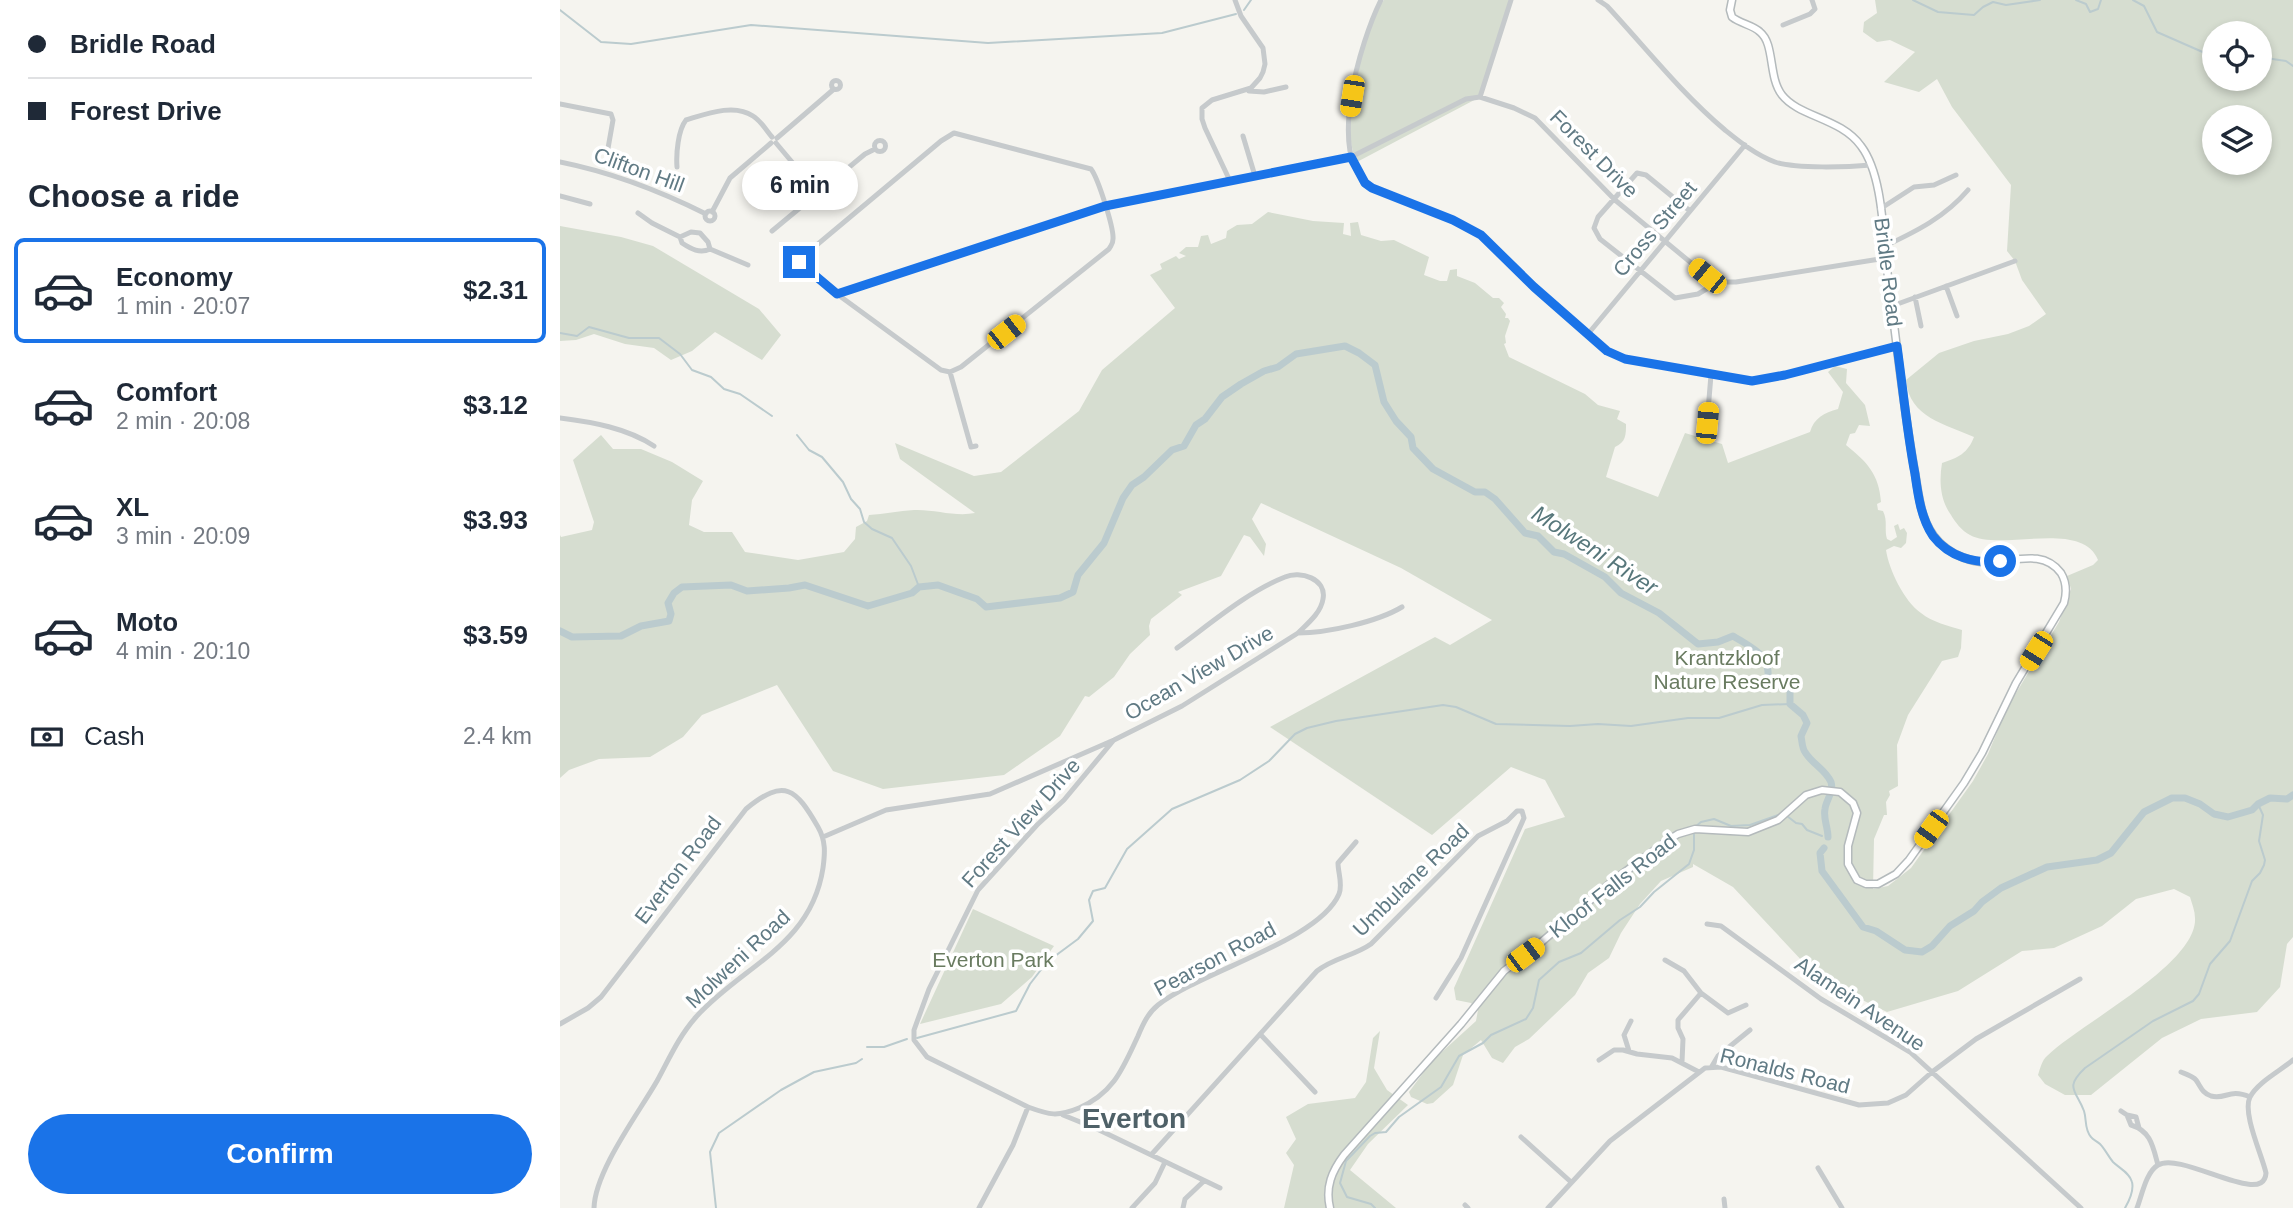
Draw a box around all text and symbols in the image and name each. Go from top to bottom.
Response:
map controls [2202,21,2272,175]
button: locate [2202,21,2272,91]
text: Bridle Road [70,29,216,59]
car [1339,74,1366,118]
text: Forest Drive [70,96,222,126]
street label: Forest Drive [1546,105,1643,202]
button: layers [2202,105,2272,175]
street label: Clifton Hill [591,143,688,197]
callout: 6 min [741,160,857,210]
text: 6 min [770,172,830,198]
street label: Cross Street [1608,176,1701,281]
text: Choose a ride [28,178,240,214]
street label: Bridle Road [1870,216,1907,328]
route end [783,246,815,278]
car [1685,255,1730,297]
icon: car [32,259,95,322]
text: Economy [116,262,233,292]
text: $2.31 [463,275,528,305]
text: 1 min · 20:07 [116,293,250,319]
car [983,311,1030,353]
icon: car [32,374,95,437]
text: Comfort [116,377,217,407]
text: $3.12 [463,390,528,420]
car [1695,401,1720,445]
text: 2 min · 20:08 [116,408,250,434]
icon: car [32,489,95,552]
text: XL [116,492,149,522]
water label: Molweni River [1527,500,1664,601]
text: $3.93 [463,505,528,535]
text: 3 min · 20:09 [116,523,250,549]
route start [1984,545,2016,577]
icon: car [32,604,95,667]
text: Moto [116,607,178,637]
text: $3.59 [463,620,528,650]
street label: Ocean View Drive [1120,621,1277,724]
car [2016,628,2057,674]
text: 4 min · 20:10 [116,638,250,664]
park label: Krantzkloof Nature Reserve [1653,646,1801,693]
icon: cash [28,718,66,756]
text: Cash [84,721,145,751]
text: 2.4 km [463,723,532,749]
street label: Forest View Drive [957,754,1084,892]
car [1911,806,1952,852]
street label: Everton Road [630,811,725,928]
street label: Umbulane Road [1348,819,1473,941]
street label: Kloof Falls Road [1545,829,1680,942]
street label: Molweni Road [681,905,794,1012]
street label: Pearson Road [1150,917,1279,1000]
car [1502,934,1549,976]
park label: Everton Park [932,948,1054,971]
street label: Alamein Avenue [1791,952,1929,1055]
street label: Ronalds Road [1718,1043,1852,1098]
district label: Everton [1082,1103,1186,1134]
button: Confirm [28,1114,532,1194]

